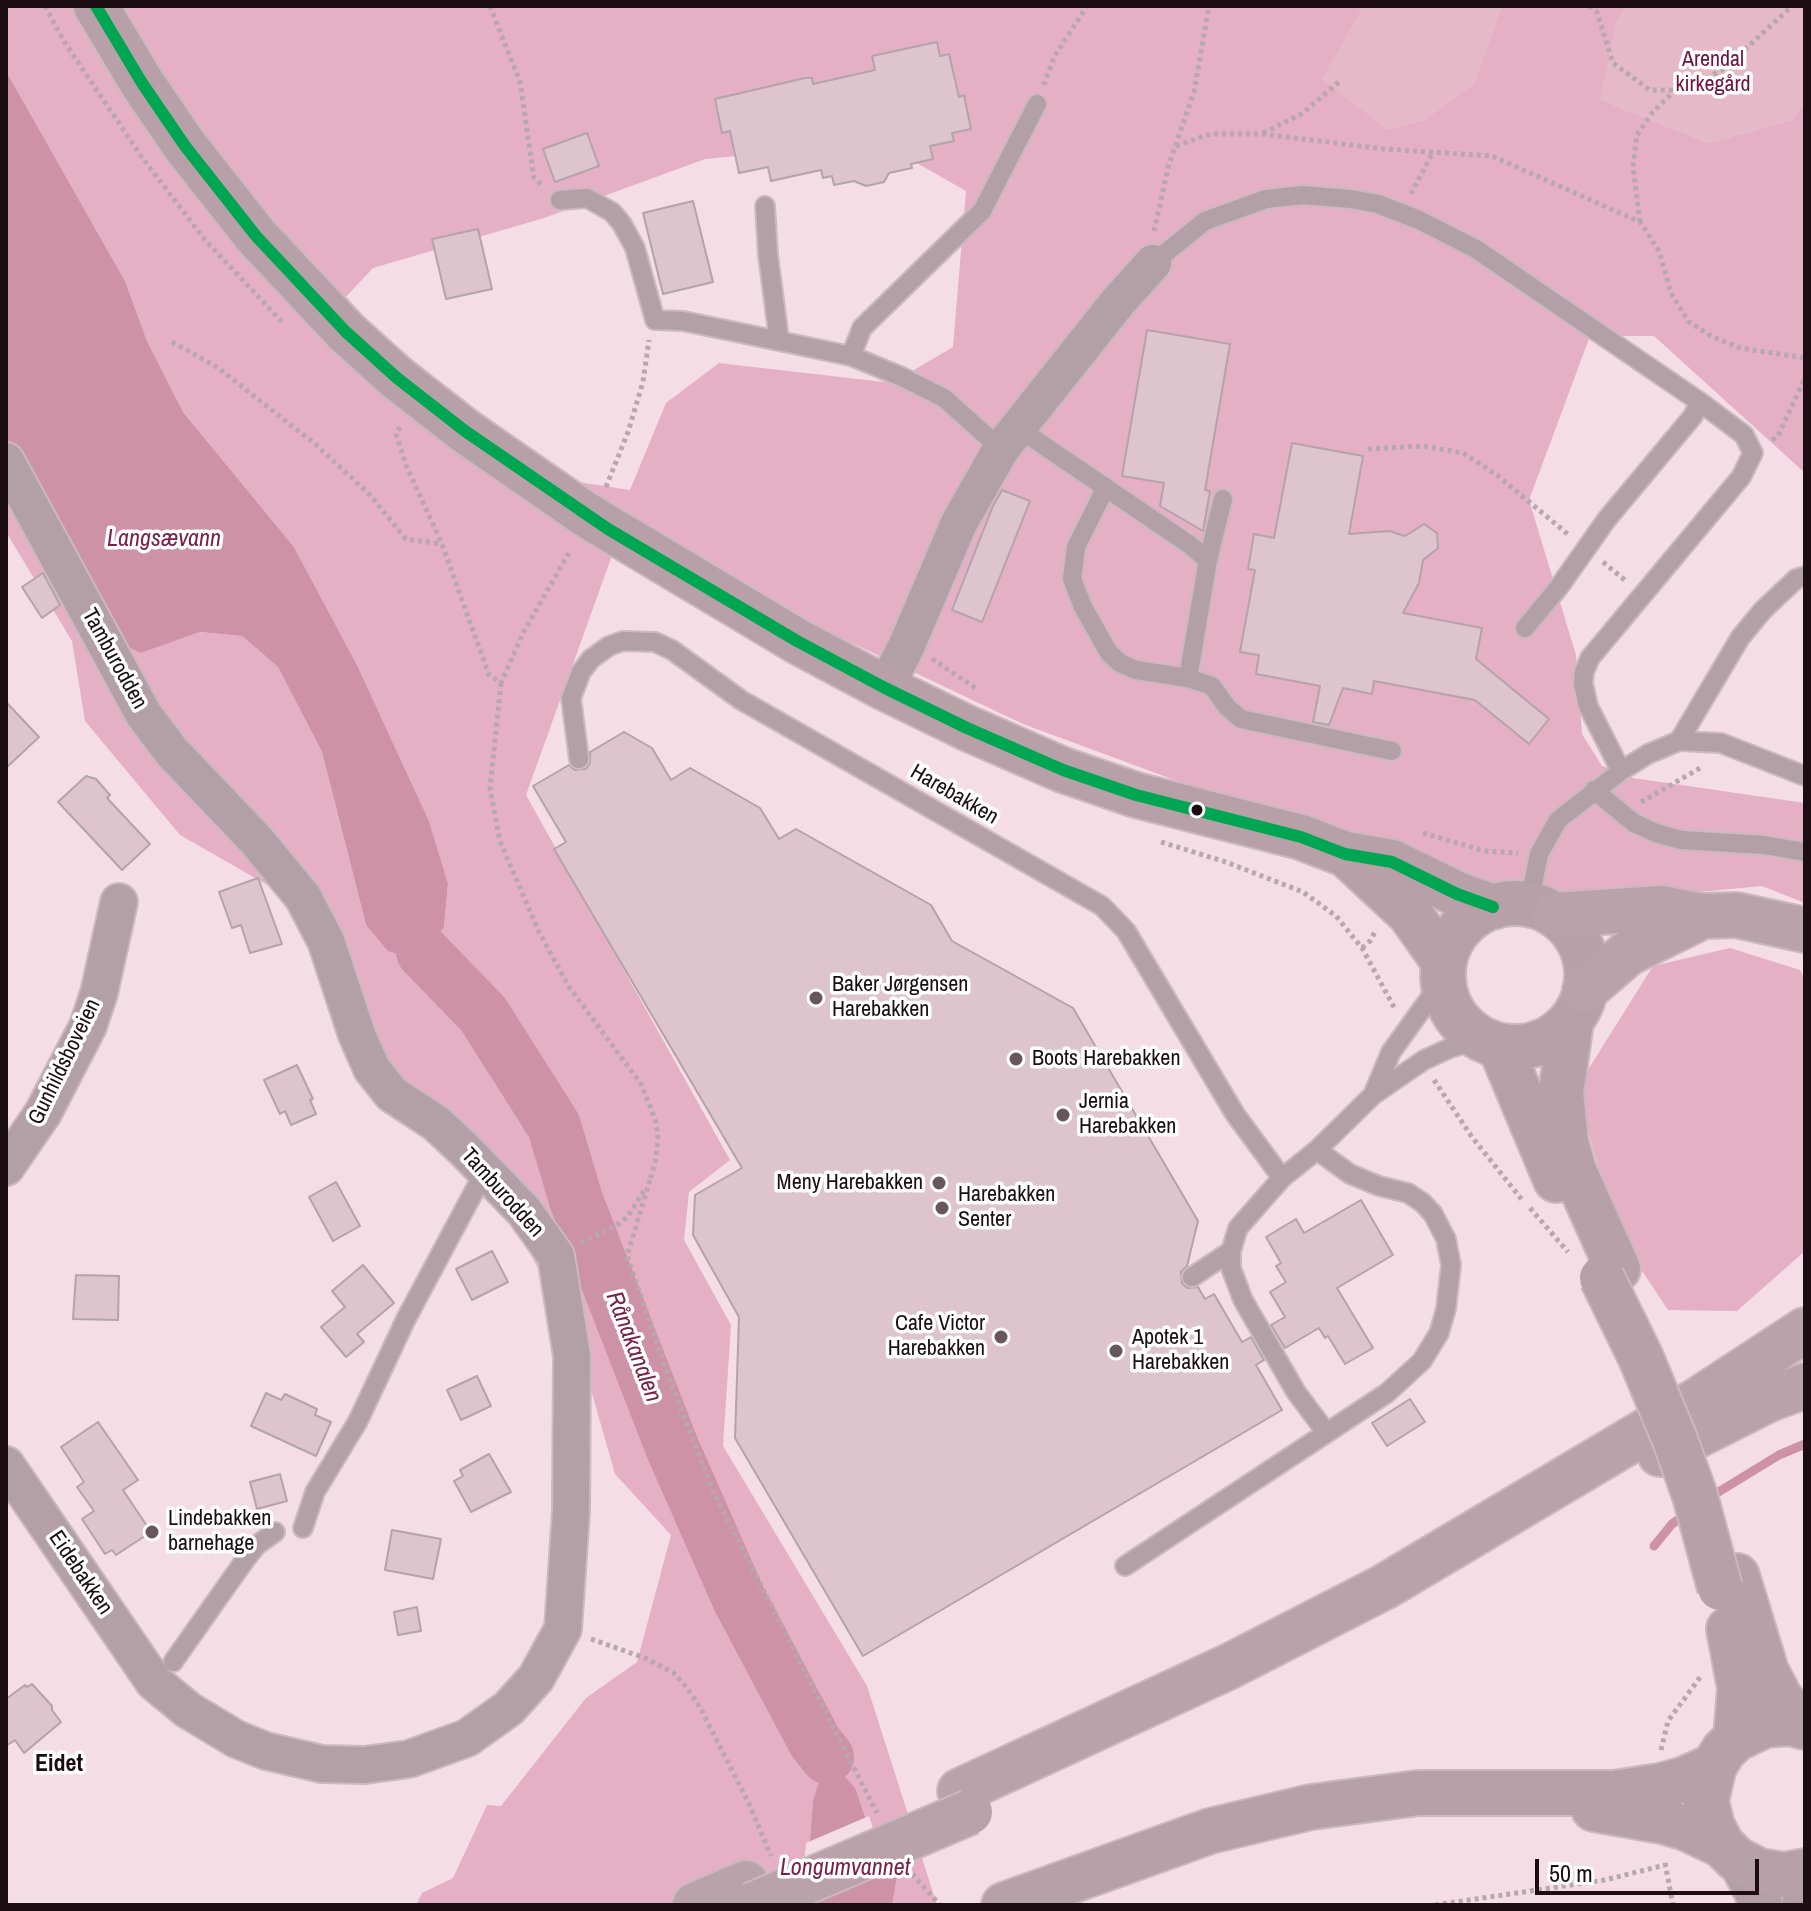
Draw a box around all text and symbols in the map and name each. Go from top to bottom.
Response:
park label: Arendal kirkegård [1675,47,1751,98]
water label: Langsævann [107,526,221,554]
street label: Tamburodden [76,604,152,714]
street label: Harebakken [905,759,1003,831]
unlabelled marker [1189,802,1205,818]
place label: Baker Jørgensen Harebakken [832,972,968,1024]
marker: Baker Jørgensen Harebakken [807,989,825,1007]
street label: Gunhildsboveien [23,995,107,1129]
place label: Boots Harebakken [1032,1046,1180,1072]
marker: Boots Harebakken [1007,1050,1025,1068]
place label: Jernia Harebakken [1079,1089,1176,1140]
marker: Jernia Harebakken [1054,1106,1072,1124]
street label: Tamburodden [455,1143,549,1243]
place label: Meny Harebakken [777,1170,923,1196]
marker: Meny Harebakken [930,1174,948,1192]
place label: Harebakken Senter [958,1182,1055,1234]
marker: Harebakken Senter [933,1199,951,1217]
water label: Rånakanalen [599,1288,667,1406]
place label: Cafe Victor Harebakken [888,1311,985,1362]
place label: Apotek 1 Harebakken [1132,1325,1229,1376]
marker: Cafe Victor Harebakken [992,1328,1010,1346]
marker: Apotek 1 Harebakken [1107,1342,1125,1360]
place label: Lindebakken barnehage [168,1506,271,1558]
marker: Lindebakken barnehage [143,1523,161,1541]
street label: Eidebakken [42,1526,118,1620]
district label: Eidet [35,1751,83,1779]
scale bar [1539,1843,1763,1893]
water label: Longumvannet [780,1855,910,1883]
text: 50 m [1549,1857,1593,1889]

